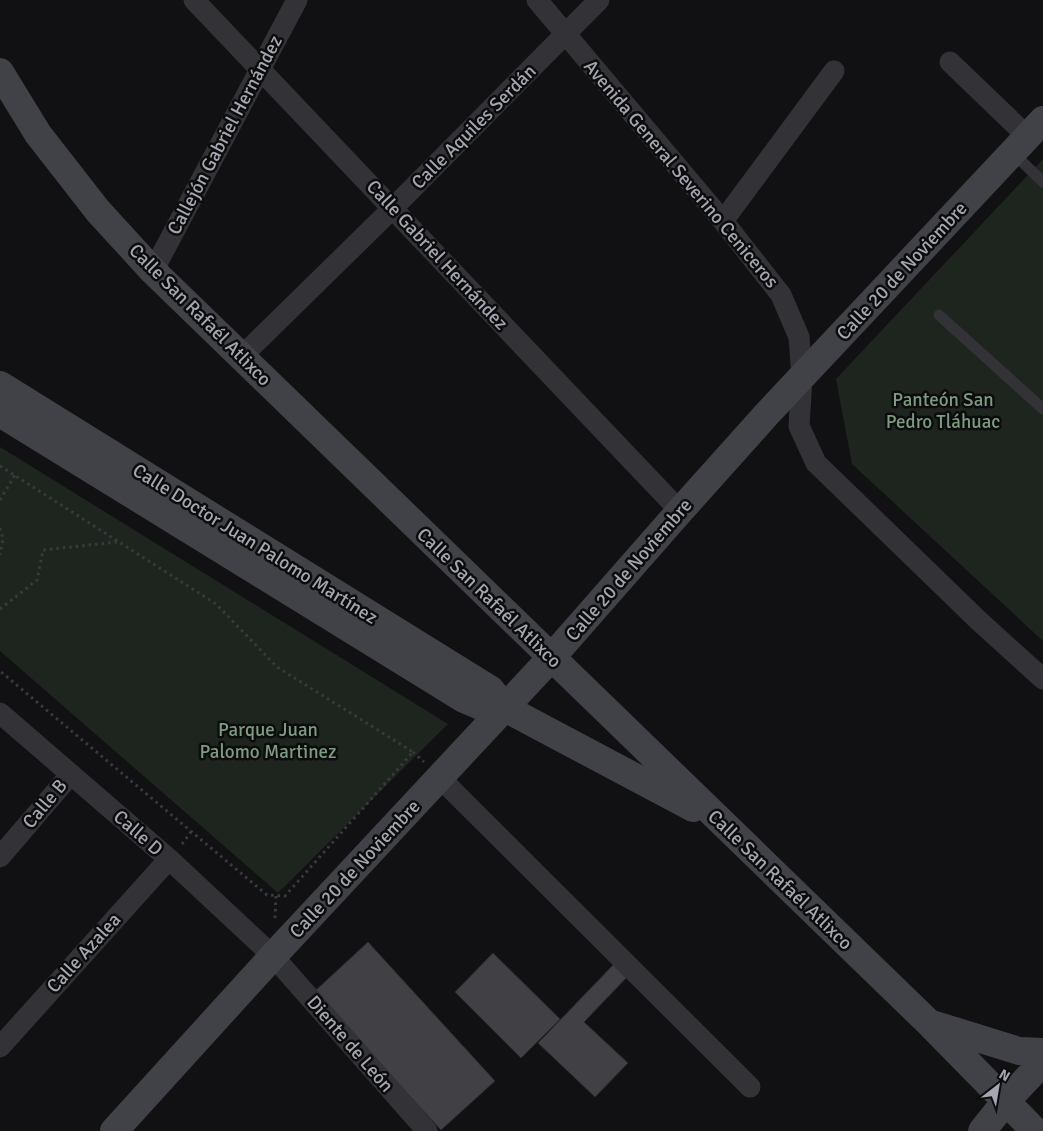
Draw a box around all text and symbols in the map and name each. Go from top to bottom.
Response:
street label: Callejón Gabriel Hernández [162,31,288,239]
street label: Avenida General Severino Ceniceros [578,55,784,293]
street label: Calle Aquiles Serdán [407,60,541,194]
street label: Calle Gabriel Hernández [361,175,513,335]
street label: Calle 20 de Noviembre [832,197,972,345]
street label: Calle San Rafaél Atlixco [124,239,276,391]
park label: Panteón San Pedro Tláhuac [886,388,1000,434]
street label: Calle Doctor Juan Palomo Martínez [128,458,382,630]
street label: Calle 20 de Noviembre [561,494,697,646]
street label: Calle San Rafaél Atlixco [412,523,566,673]
park label: Parque Juan Palomo Martinez [199,718,337,764]
street label: Calle B [18,774,72,834]
street label: Calle 20 de Noviembre [285,795,425,943]
street label: Calle D [108,805,168,861]
street label: Calle San Rafaél Atlixco [703,805,857,955]
street label: Calle Azalea [42,908,126,998]
street label: Diente de León [301,991,399,1097]
north arrow [973,1061,1023,1111]
text: N [996,1065,1013,1085]

